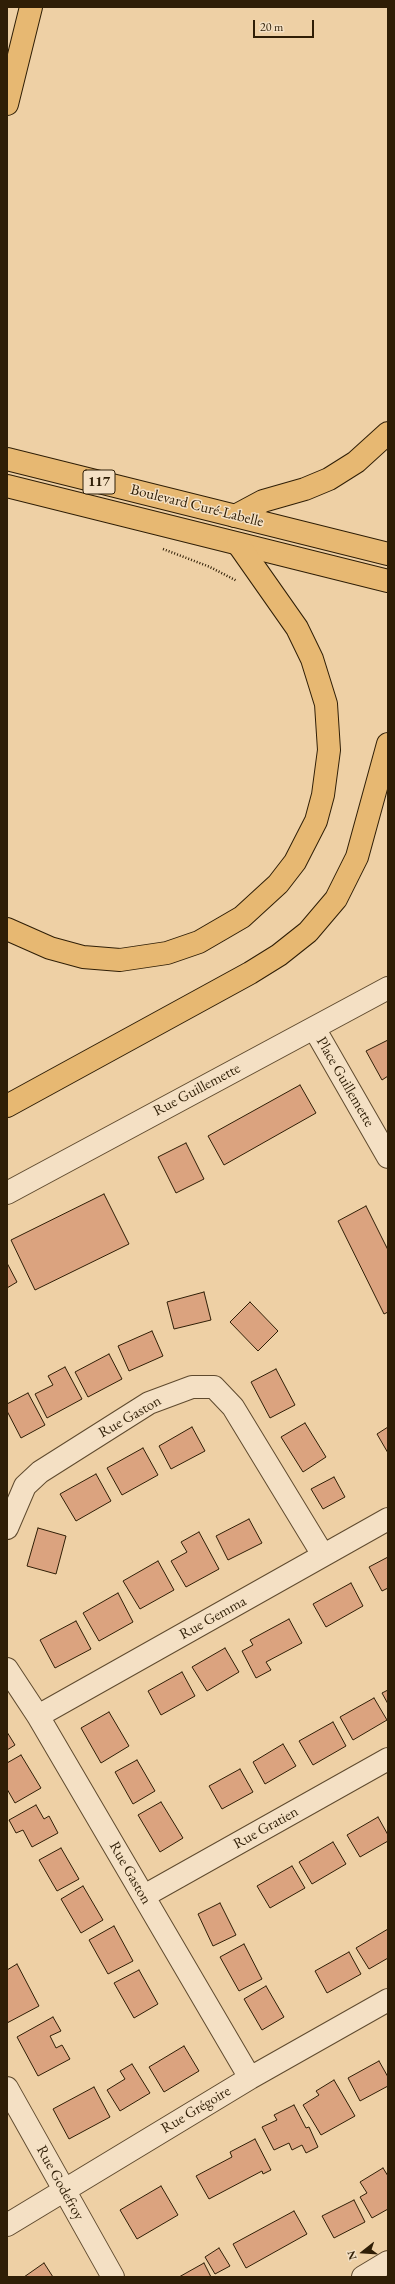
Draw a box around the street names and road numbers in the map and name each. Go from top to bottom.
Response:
road number: 117 [83,470,115,494]
street label: Boulevard Curé-Labelle [129,481,265,531]
street label: Place Guillemette [312,1034,378,1130]
street label: Rue Guillemette [150,1060,244,1120]
street label: Rue Gaston [96,1392,164,1442]
street label: Rue Gemma [176,1592,250,1644]
street label: Rue Gratien [230,1803,302,1853]
street label: Rue Gaston [105,1839,155,1907]
street label: Rue Grégoire [158,2082,234,2138]
street label: Rue Godefroy [32,2142,88,2224]

